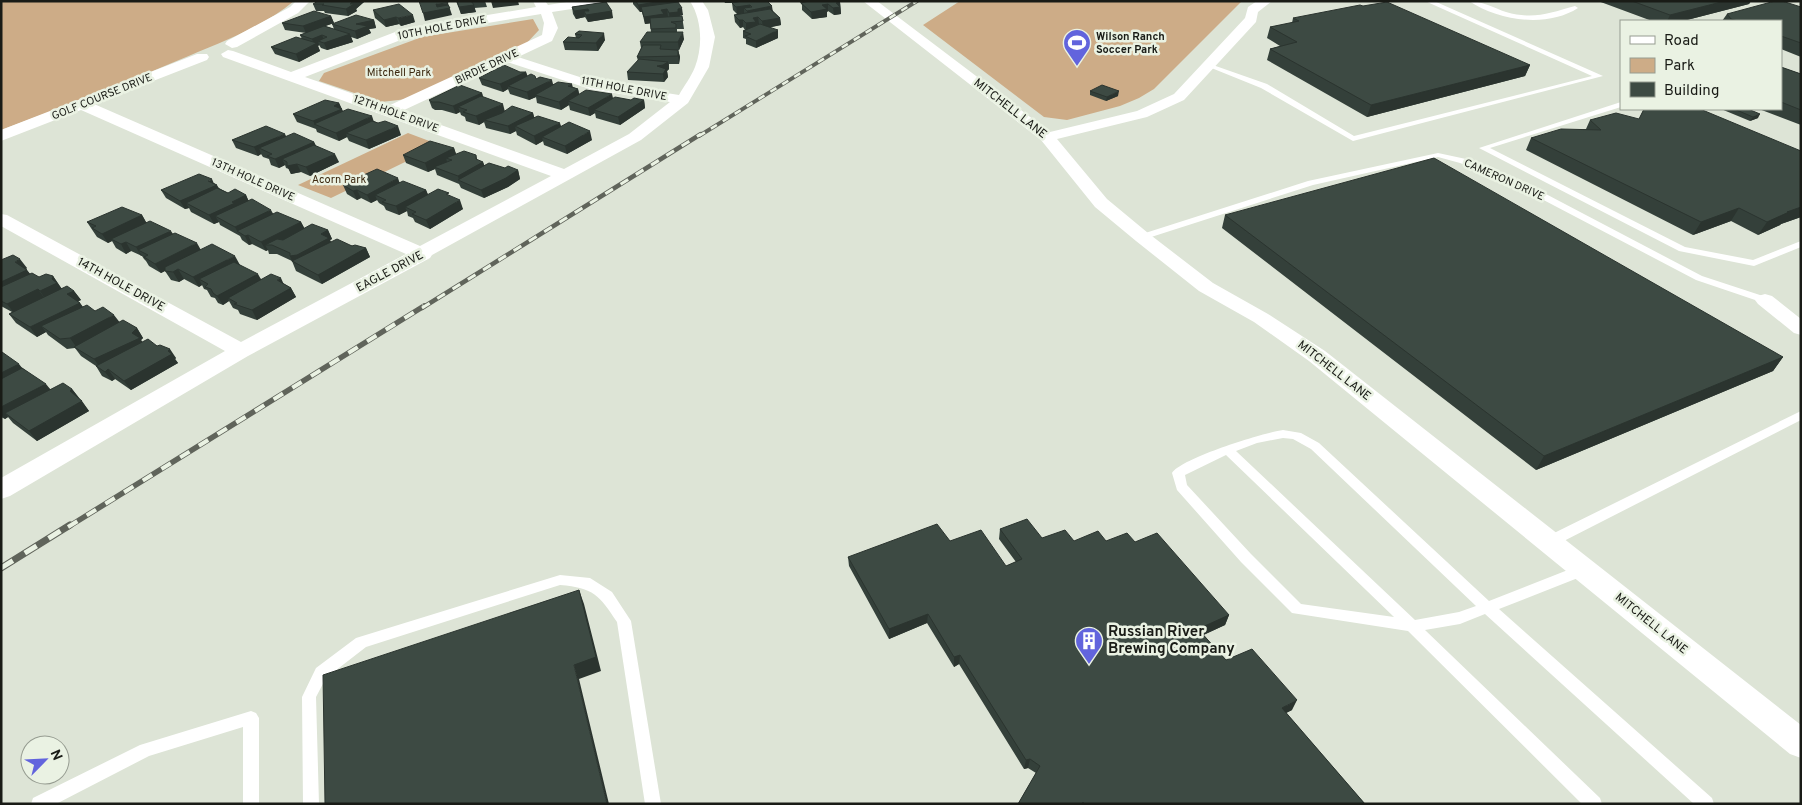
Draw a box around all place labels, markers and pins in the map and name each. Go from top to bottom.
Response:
sports icon: Wilson Ranch Soccer Park [1062,28,1092,67]
place label: Wilson Ranch Soccer Park [1096,30,1165,57]
place label: Russian River Brewing Company [1108,623,1235,659]
building icon: Russian River Brewing Company [1074,626,1104,665]

